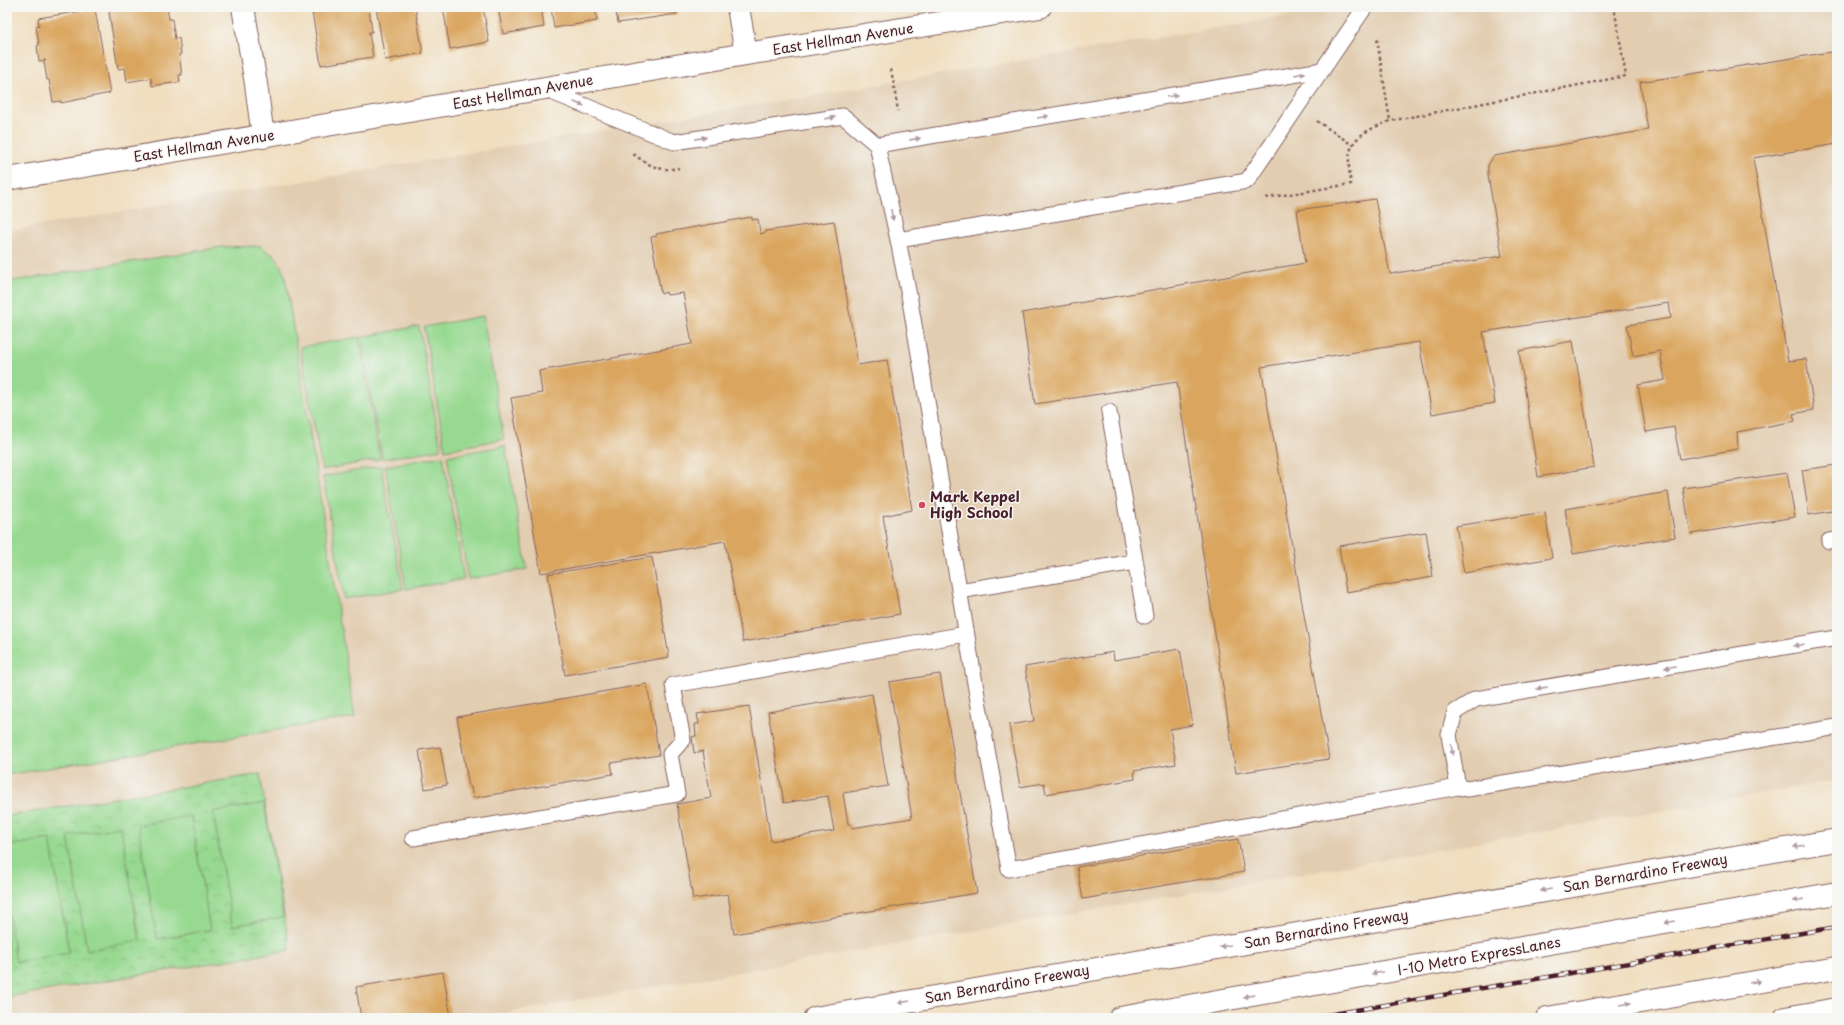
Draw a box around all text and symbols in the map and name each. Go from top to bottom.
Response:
street label: East Hellman Avenue [771,17,915,60]
street label: East Hellman Avenue [451,69,595,114]
one-way arrow [1294,71,1306,77]
one-way arrow [1165,92,1178,98]
one-way arrow [573,101,585,107]
one-way arrow [1037,114,1050,120]
one-way arrow [823,115,836,121]
street label: East Hellman Avenue [132,124,276,167]
one-way arrow [695,135,707,141]
one-way arrow [909,136,921,142]
one-way arrow [890,209,896,221]
place label: Mark Keppel High School [930,486,1020,523]
marker: Mark Keppel High School [917,500,927,510]
one-way arrow [1792,642,1805,648]
one-way arrow [1664,664,1677,670]
one-way arrow [1536,685,1548,691]
one-way arrow [1449,744,1455,756]
one-way arrow [1792,843,1805,849]
street label: San Bernardino Freeway [1561,848,1729,897]
one-way arrow [1540,887,1552,893]
one-way arrow [1792,897,1805,903]
street label: San Bernardino Freeway [1242,904,1410,953]
one-way arrow [1664,920,1677,926]
street label: I-10 Metro ExpressLanes [1396,931,1562,980]
one-way arrow [1219,944,1231,950]
street label: San Bernardino Freeway [923,959,1091,1008]
one-way arrow [1371,971,1383,977]
one-way arrow [1748,979,1761,985]
one-way arrow [1243,993,1255,999]
one-way arrow [898,1000,910,1006]
one-way arrow [1620,1001,1633,1007]

